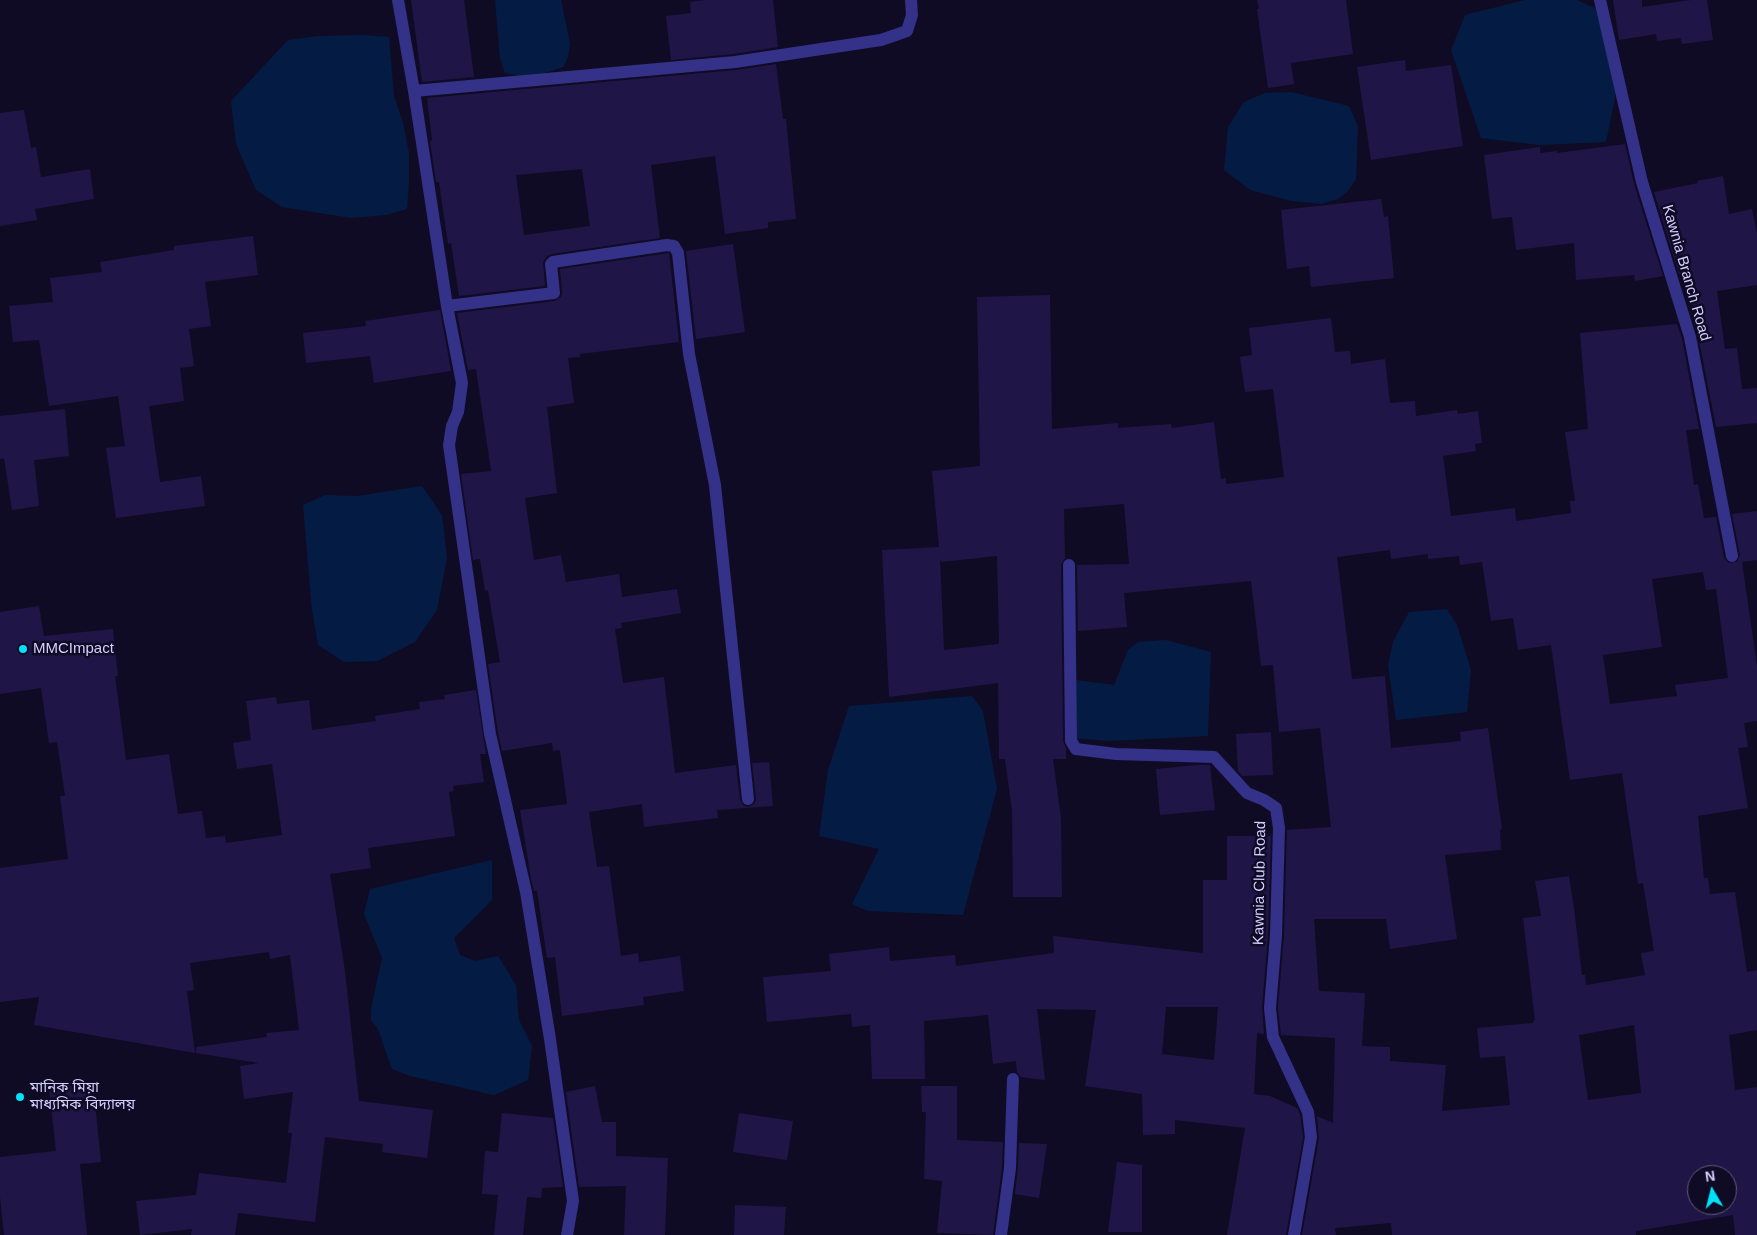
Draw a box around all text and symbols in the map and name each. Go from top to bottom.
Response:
street label: Kawnia Branch Road [1658,203,1714,343]
place label: MMCImpact [33,640,114,658]
marker: MMCImpact [17,643,29,655]
street label: Kawnia Club Road [1250,821,1270,945]
place label: মানিক মিয়া মাধ্যমিক বিদ্যালয় [30,1079,135,1114]
marker: মানিক মিয়া মাধ্যমিক বিদ্যালয় [14,1091,26,1103]
north arrow [1687,1165,1737,1215]
text: N [1704,1168,1716,1185]

